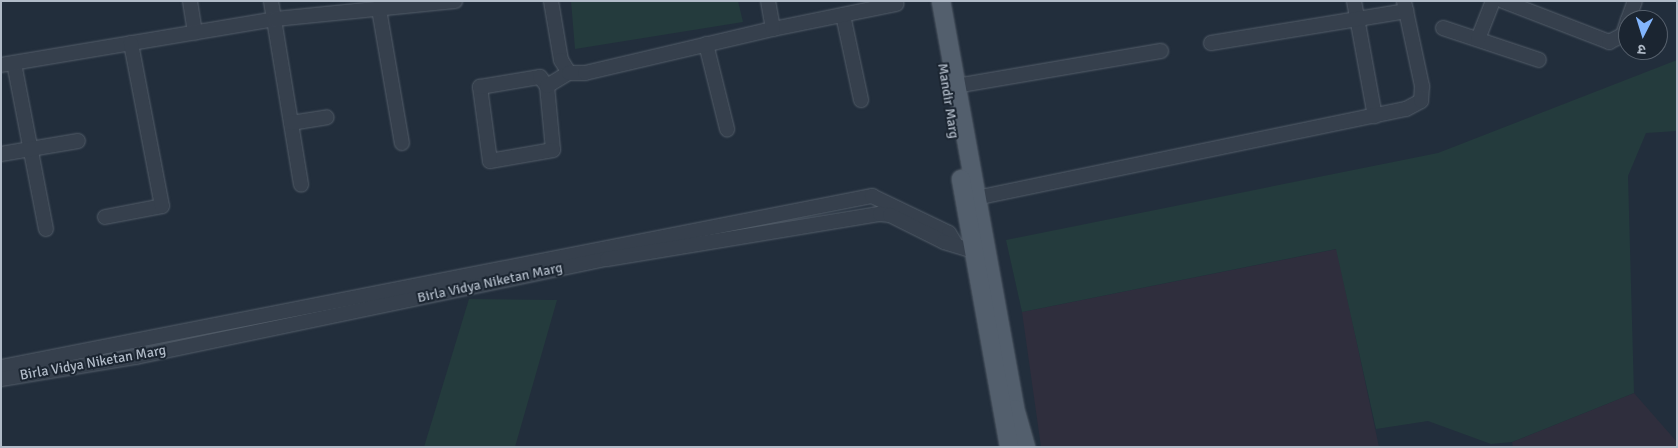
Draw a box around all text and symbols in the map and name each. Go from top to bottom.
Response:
north arrow [1618,10,1668,60]
text: उ [1637,41,1647,58]
street label: Mandir Marg [934,62,962,140]
street label: Birla Vidya Niketan Marg [416,259,564,307]
street label: Birla Vidya Niketan Marg [19,342,167,384]

